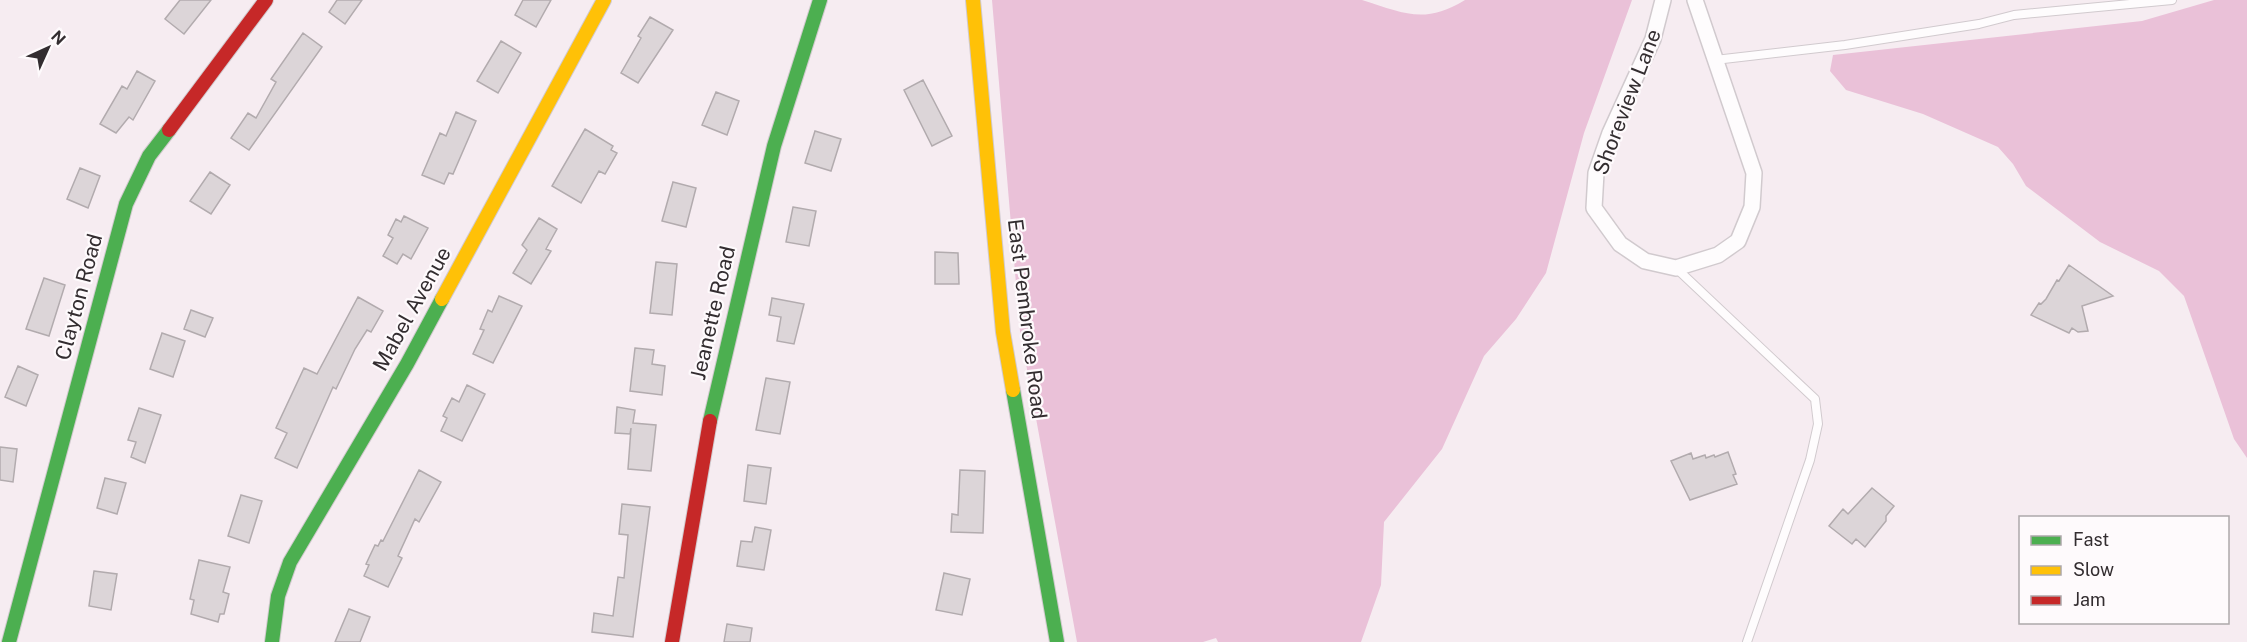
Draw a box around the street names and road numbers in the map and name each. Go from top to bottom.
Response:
street label: Shoreview Lane [1587,25,1666,178]
street label: East Pembroke Road [1003,217,1052,421]
street label: Clayton Road [50,231,107,363]
street label: Mabel Avenue [367,242,456,375]
street label: Jeanette Road [685,243,740,382]

